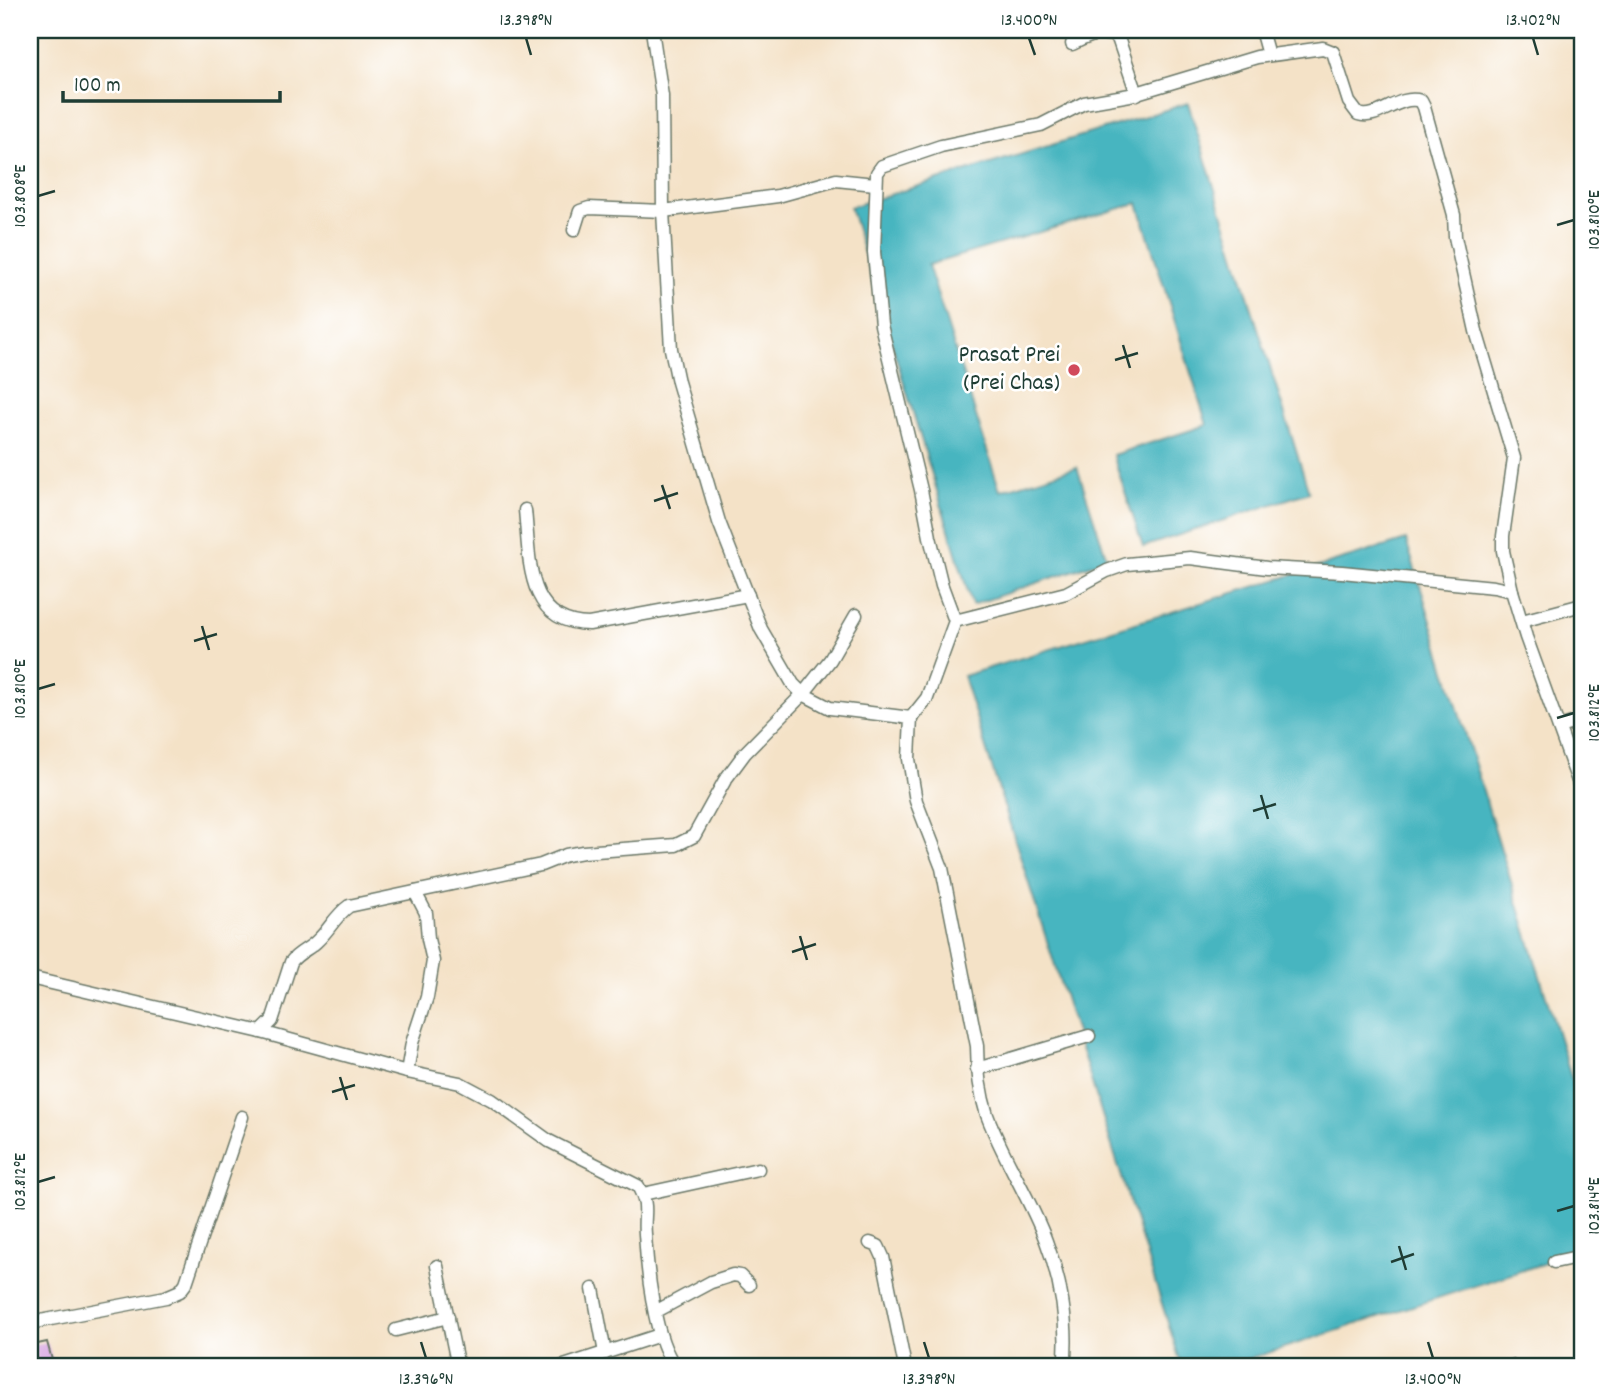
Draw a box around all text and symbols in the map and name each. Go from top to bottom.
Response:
text: 13.398°N [499,9,553,34]
text: 13.400°N [1001,9,1057,34]
text: 13.402°N [1506,9,1560,34]
scale bar [63,60,280,104]
text: 100 m [74,72,121,102]
text: 103.808°E [9,165,34,227]
text: 103.810°E [1583,190,1608,250]
place label: Prasat Prei (Prei Chas) [958,339,1060,401]
marker: Prasat Prei (Prei Chas) [1066,362,1082,378]
text: 103.810°E [9,659,34,719]
text: 103.812°E [1583,684,1608,742]
text: 103.812°E [9,1153,34,1211]
text: 103.814°E [1583,1177,1608,1235]
text: 13.396°N [399,1368,453,1393]
text: 13.398°N [902,1368,956,1393]
text: 13.400°N [1405,1368,1461,1393]

